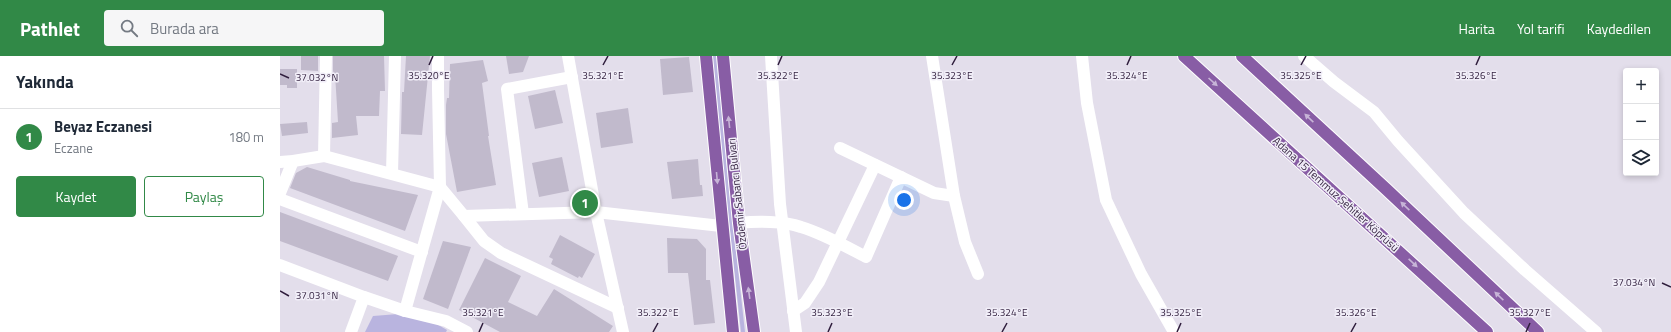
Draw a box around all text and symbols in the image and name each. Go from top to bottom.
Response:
search box [104,10,384,46]
text: Pathlet [20,14,80,43]
icon: search [118,17,140,39]
text: Burada ara [150,17,219,40]
text: Harita [1459,18,1495,39]
text: Yol tarifi [1517,18,1565,39]
text: Kaydedilen [1587,18,1651,39]
text: 35.320°E [408,68,450,83]
text: 35.321°E [582,68,624,83]
text: 35.322°E [757,68,799,83]
text: 35.323°E [931,68,973,83]
text: 35.324°E [1106,68,1148,83]
text: 35.325°E [1280,68,1322,83]
text: 35.326°E [1455,68,1497,83]
map controls [1623,68,1659,176]
button: + [1623,68,1659,104]
text: Yakında [16,69,74,95]
text: 37.032°N [296,70,338,85]
one-way arrow [1208,77,1217,86]
button: − [1623,104,1659,140]
one-way arrow [1305,114,1314,123]
text: Beyaz Eczanesi [54,115,152,138]
one-way arrow [726,116,733,128]
text: 1 [25,127,33,147]
text: 180 m [228,127,264,147]
street label: Adana 15 Temmuz Şehitler Köprüsü [1269,133,1403,255]
text: Eczane [54,138,93,158]
street label: Özdemir Sabancı Bulvarı [723,138,751,250]
button: layers [1623,140,1659,176]
one-way arrow [713,172,720,185]
button: Kaydet [16,176,136,217]
button: Paylaş [144,176,264,217]
pin: 1 [572,188,598,218]
your location [894,190,914,210]
one-way arrow [1400,202,1410,211]
one-way arrow [1408,259,1418,268]
text: 37.034°N [1613,275,1655,290]
one-way arrow [746,287,752,299]
text: 37.031°N [296,288,338,303]
one-way arrow [1494,291,1504,300]
text: 35.321°E [462,305,504,320]
text: 35.322°E [637,305,679,320]
text: 35.323°E [811,305,853,320]
text: 35.324°E [986,305,1028,320]
text: 35.325°E [1160,305,1202,320]
text: 35.326°E [1335,305,1377,320]
text: 35.327°E [1509,305,1551,320]

